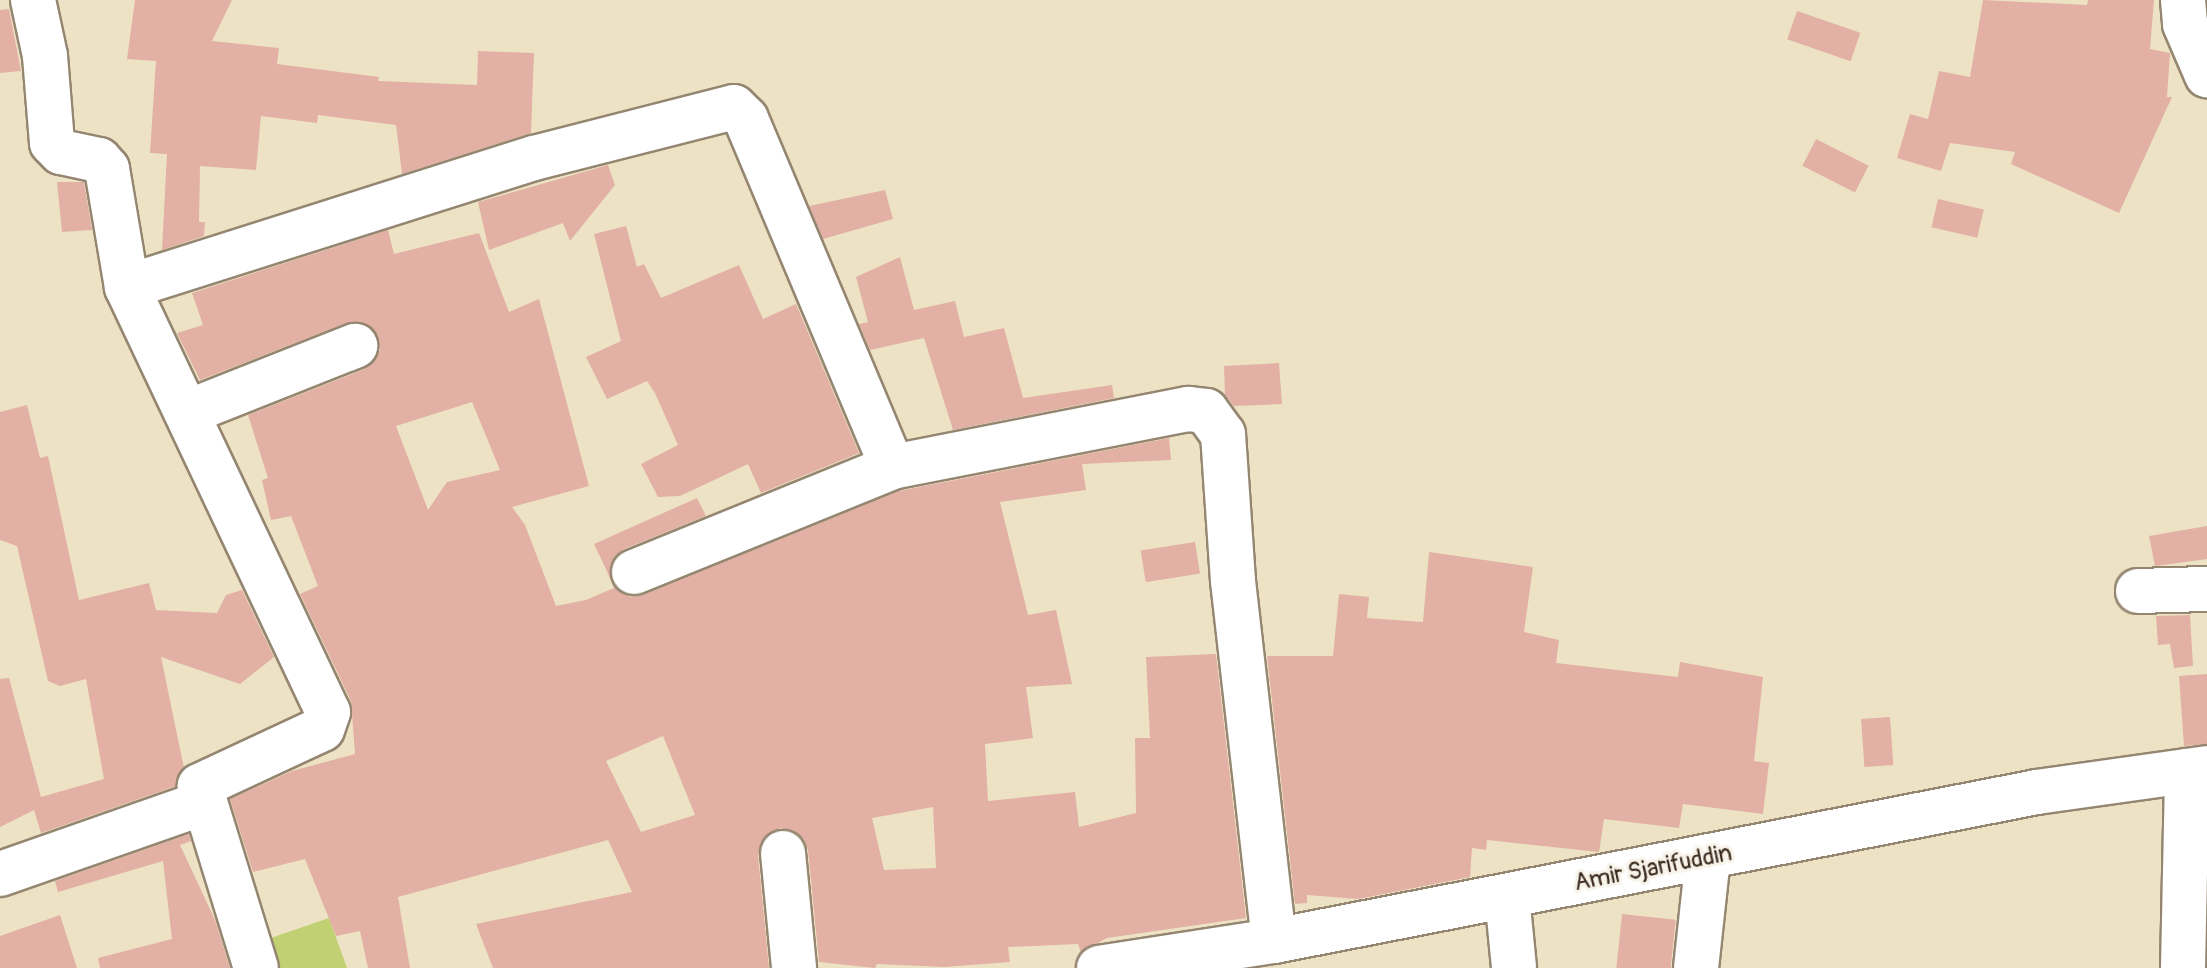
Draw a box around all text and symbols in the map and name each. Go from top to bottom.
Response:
street label: Amir Sjarifuddin [1572,839,1734,897]

